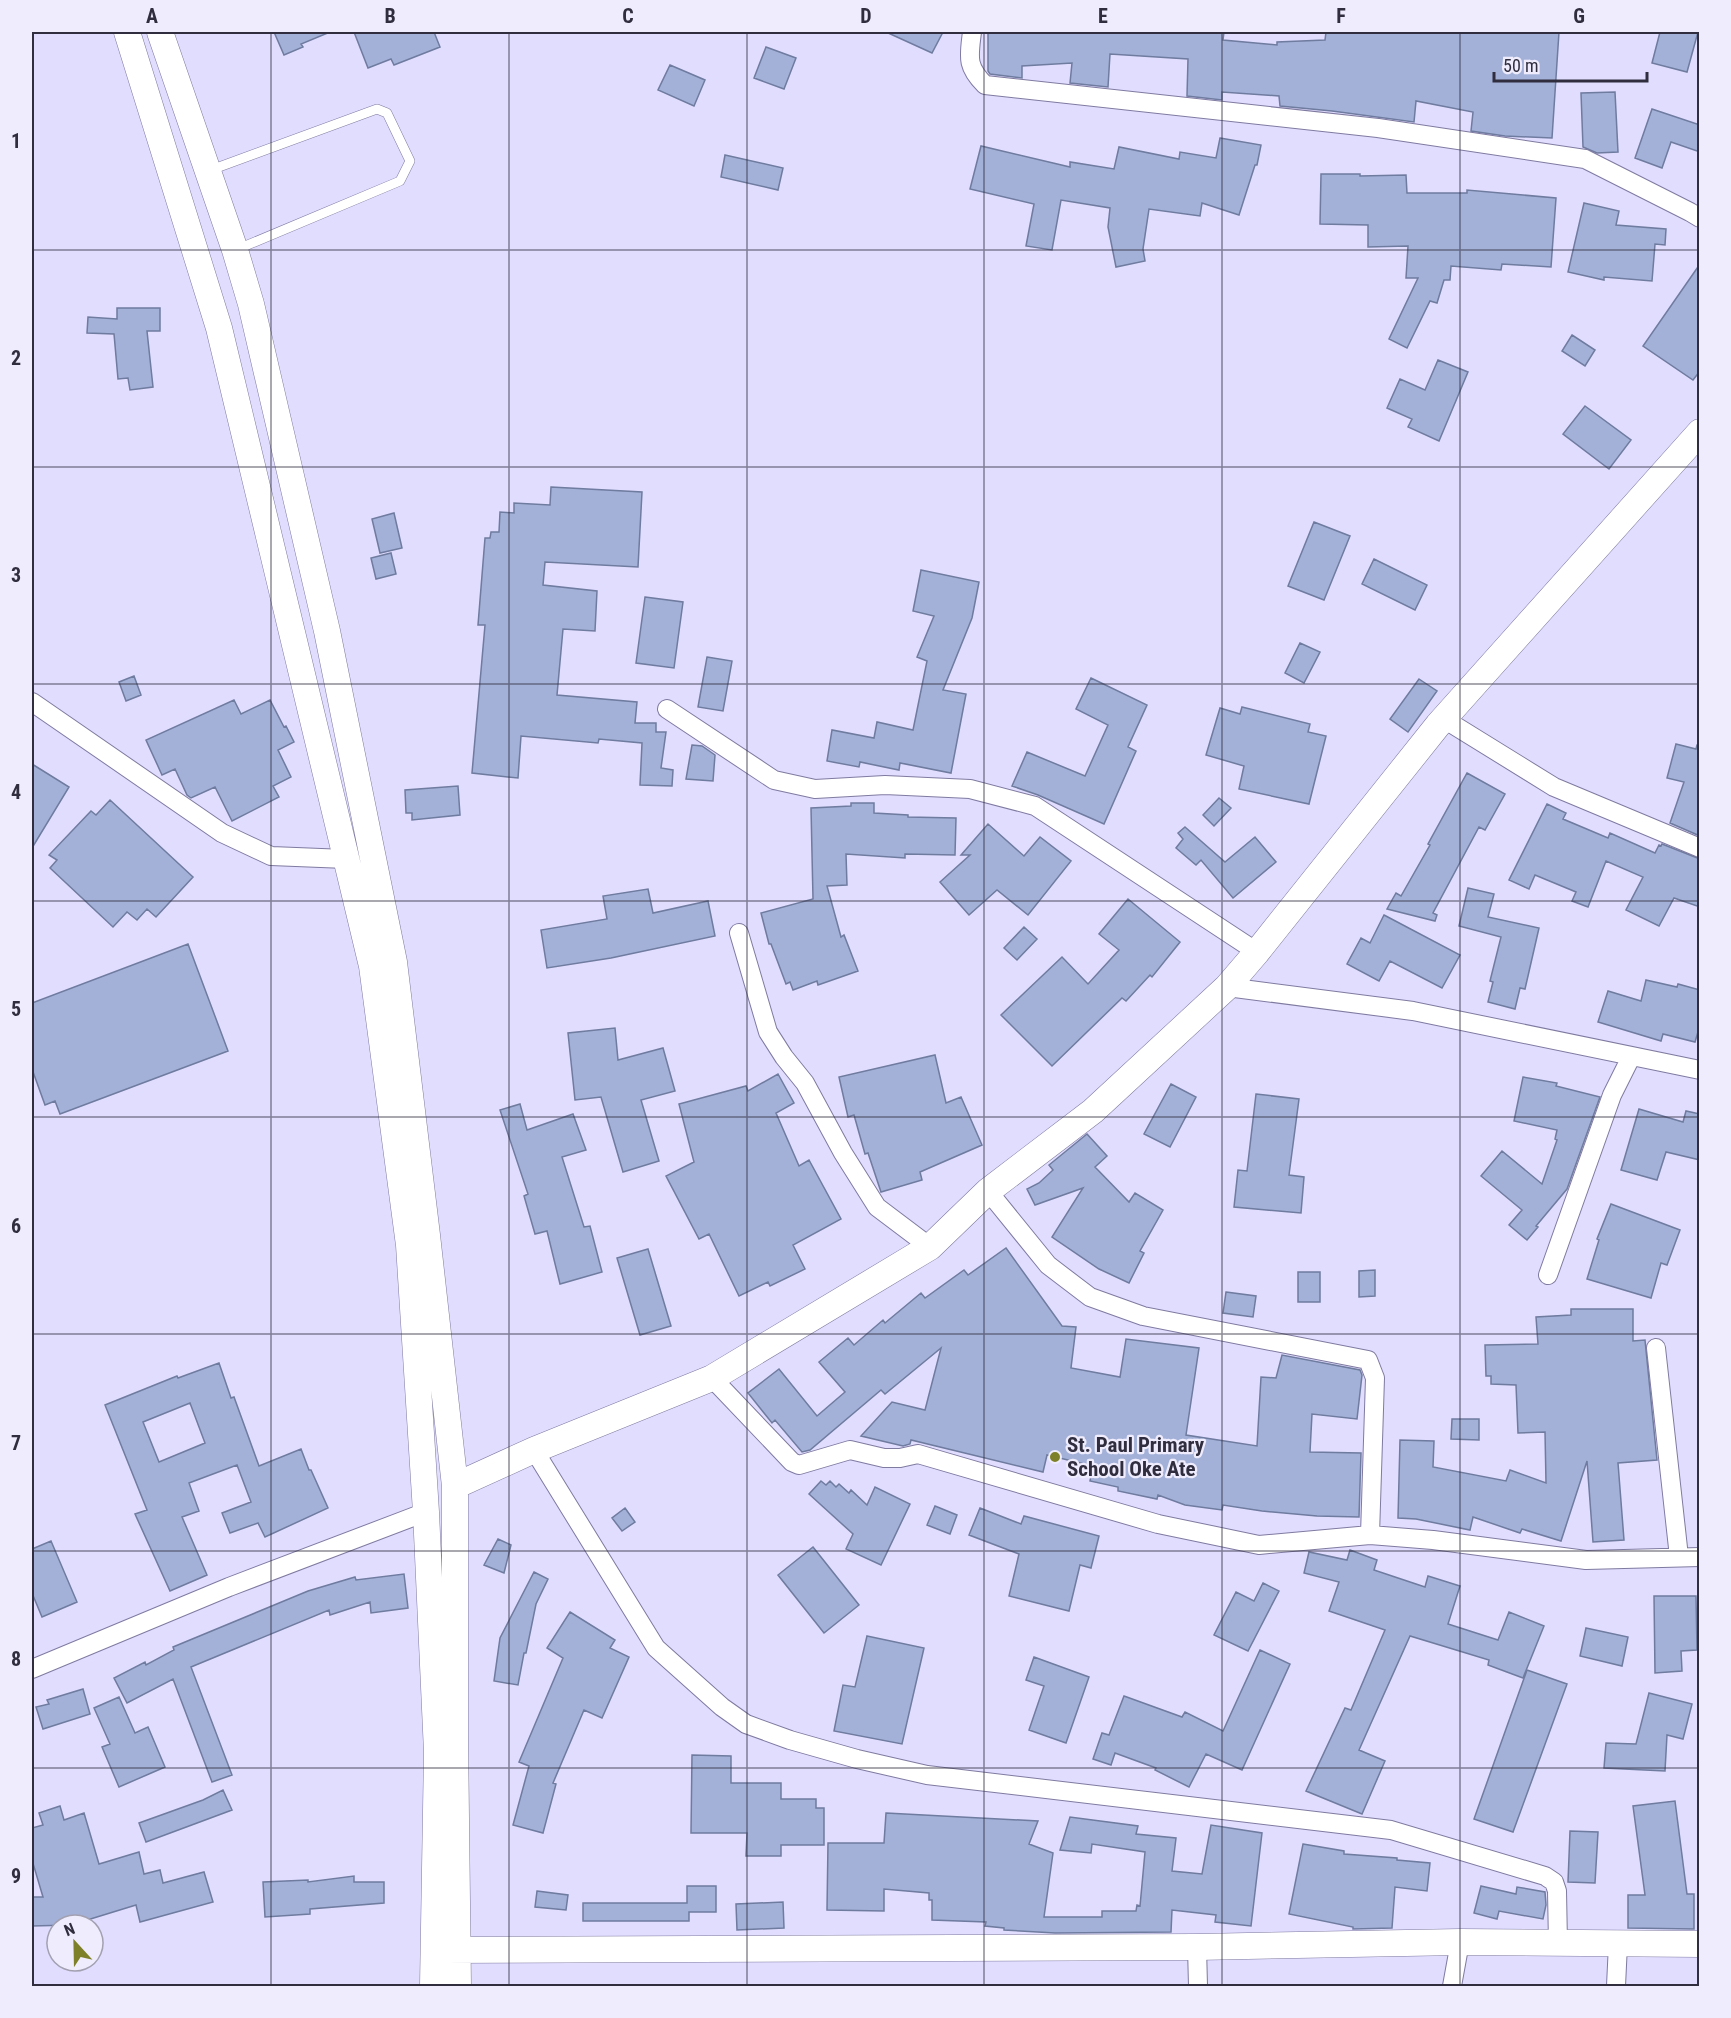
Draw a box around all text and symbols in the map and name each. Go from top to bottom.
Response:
text: A [146,4,158,28]
text: B [384,4,396,28]
text: C [622,4,634,28]
text: D [860,4,872,28]
text: E [1098,4,1108,28]
text: F [1336,4,1346,28]
text: G [1573,4,1585,28]
scale bar [1494,45,1647,83]
text: 50 m [1503,55,1538,76]
text: 1 [11,129,21,153]
text: 2 [11,346,21,370]
text: 3 [11,563,21,587]
text: 4 [11,780,21,804]
text: 5 [11,997,21,1021]
text: 6 [11,1214,21,1238]
text: 7 [11,1431,21,1455]
place label: St. Paul Primary School Oke Ate [1067,1433,1205,1481]
marker: St. Paul Primary School Oke Ate [1048,1450,1062,1464]
text: 8 [11,1647,21,1671]
text: 9 [11,1864,21,1888]
north arrow [45,1913,105,1973]
text: N [61,1919,78,1940]

